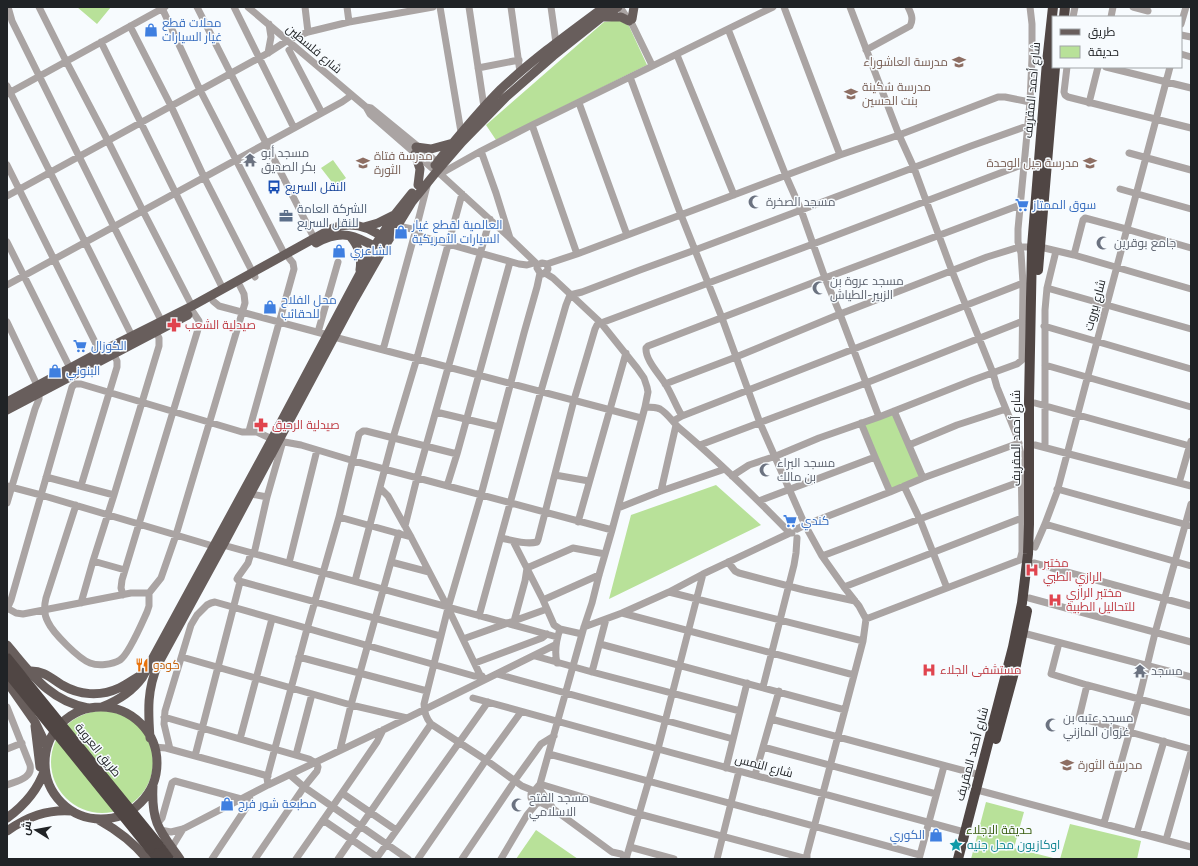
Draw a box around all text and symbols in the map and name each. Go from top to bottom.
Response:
place label: محلات قطع غيار السيارات [162,15,222,45]
legend [1052,16,1182,68]
street label: شارع فلسطين [283,21,345,77]
shop icon: محلات قطع غيار السيارات [143,22,159,38]
text: طريق [1088,24,1116,40]
street label: شارع أحمد المقريف [1020,41,1044,139]
text: حديقة [1088,44,1119,60]
place label: مدرسة العاشوراء [863,54,948,70]
school or university icon: مدرسة العاشوراء [951,54,967,70]
place label: مدرسة سُكينة بنت الحسين [862,79,931,109]
school or university icon: مدرسة سُكينة بنت الحسين [843,86,859,102]
place label: مسجد أبو بكر الصديق [261,145,316,175]
place label: مدرسة فتاة الثورة [374,148,433,178]
temple icon: مسجد أبو بكر الصديق [242,152,258,168]
school or university icon: مدرسة فتاة الثورة [355,155,371,171]
place label: مدرسة جيل الوحدة [987,155,1079,171]
school or university icon: مدرسة جيل الوحدة [1082,155,1098,171]
bus stop icon: النقل السريع [266,179,282,195]
place label: النقل السريع [285,179,346,195]
mosque icon: مسجد الصخرة [747,194,763,210]
place label: مسجد الصخرة [766,194,835,210]
supermarket icon: سوق الممتاز [1014,197,1030,213]
place label: سوق الممتاز [1032,197,1096,213]
place label: الشركة العامة للنقل السريع [297,201,367,231]
office icon: الشركة العامة للنقل السريع [278,208,294,224]
place label: العالمية لقطع غيار السيارات الأمريكية [411,217,503,247]
shop icon: العالمية لقطع غيار السيارات الأمريكية [393,224,409,240]
mosque icon: جامع بوقرين [1095,235,1111,251]
place label: جامع بوقرين [1114,235,1176,251]
shop icon: الشاعري [331,243,347,259]
place label: الشاعري [350,243,392,261]
place label: مسجد عروة بن الزبير-الطياش [830,273,904,303]
street label: شارع بيروت [1080,277,1110,333]
mosque icon: مسجد عروة بن الزبير-الطياش [811,280,827,296]
place label: محل الفلاح للحقائب [281,292,337,322]
shop icon: محل الفلاح للحقائب [262,299,278,315]
pharmacy icon: صيدلية الشعب [166,317,182,333]
place label: صيدلية الشعب [185,317,256,333]
supermarket icon: الكوزال [72,338,88,354]
place label: الكوزال [91,338,127,354]
shop icon: البنوني [47,363,63,379]
place label: البنوني [66,363,100,381]
street label: شارع أحمد المقريف [1008,390,1024,486]
pharmacy icon: صيدلية الرحيق [253,417,269,433]
place label: صيدلية الرحيق [272,417,340,433]
place label: مسجد البراء بن مالك [777,455,835,485]
mosque icon: مسجد البراء بن مالك [758,462,774,478]
supermarket icon: كندي [782,513,798,529]
place label: كندي [801,513,829,531]
place label: مختبر الرازي الطبي [1042,555,1102,587]
hospital icon: مختبر الرازي الطبي [1024,562,1040,578]
place label: مختبر الرازي للتحاليل الطبية [1066,585,1135,615]
hospital icon: مختبر الرازي للتحاليل الطبية [1047,592,1063,608]
restaurant icon: كودو [134,657,150,673]
place label: كودو [153,657,180,673]
hospital icon: مستشفى الجلاء [921,662,937,678]
place label: مستشفى الجلاء [940,662,1022,678]
temple icon: مسجد [1132,663,1148,679]
place label: مسجد [1151,663,1183,679]
street label: شارع أحمد المقريف [952,705,992,803]
place label: مسجد عتبه بن غزوان المازني [1063,710,1134,742]
mosque icon: مسجد عتبه بن غزوان المازني [1044,717,1060,733]
street label: طريق العروبة [71,720,125,780]
street label: شارع النمس [733,751,795,781]
school or university icon: مدرسة الثورة [1059,757,1075,773]
place label: مدرسة الثورة [1078,757,1142,773]
place label: مسجد الفتح الاسلامي [529,790,589,822]
shop icon: مطبعة شور فرج [219,796,235,812]
place label: مطبعة شور فرج [238,796,317,812]
mosque icon: مسجد الفتح الاسلامي [510,797,526,813]
north arrow [16,810,56,850]
text: ش [18,820,34,836]
park label: حديقة الإجلاء [966,822,1032,838]
place label: الكوري [890,827,925,845]
shop icon: الكوري [928,827,944,843]
place icon: اوكازيون محل جنيه [948,837,964,853]
place label: اوكازيون محل جنيه [967,837,1060,853]

